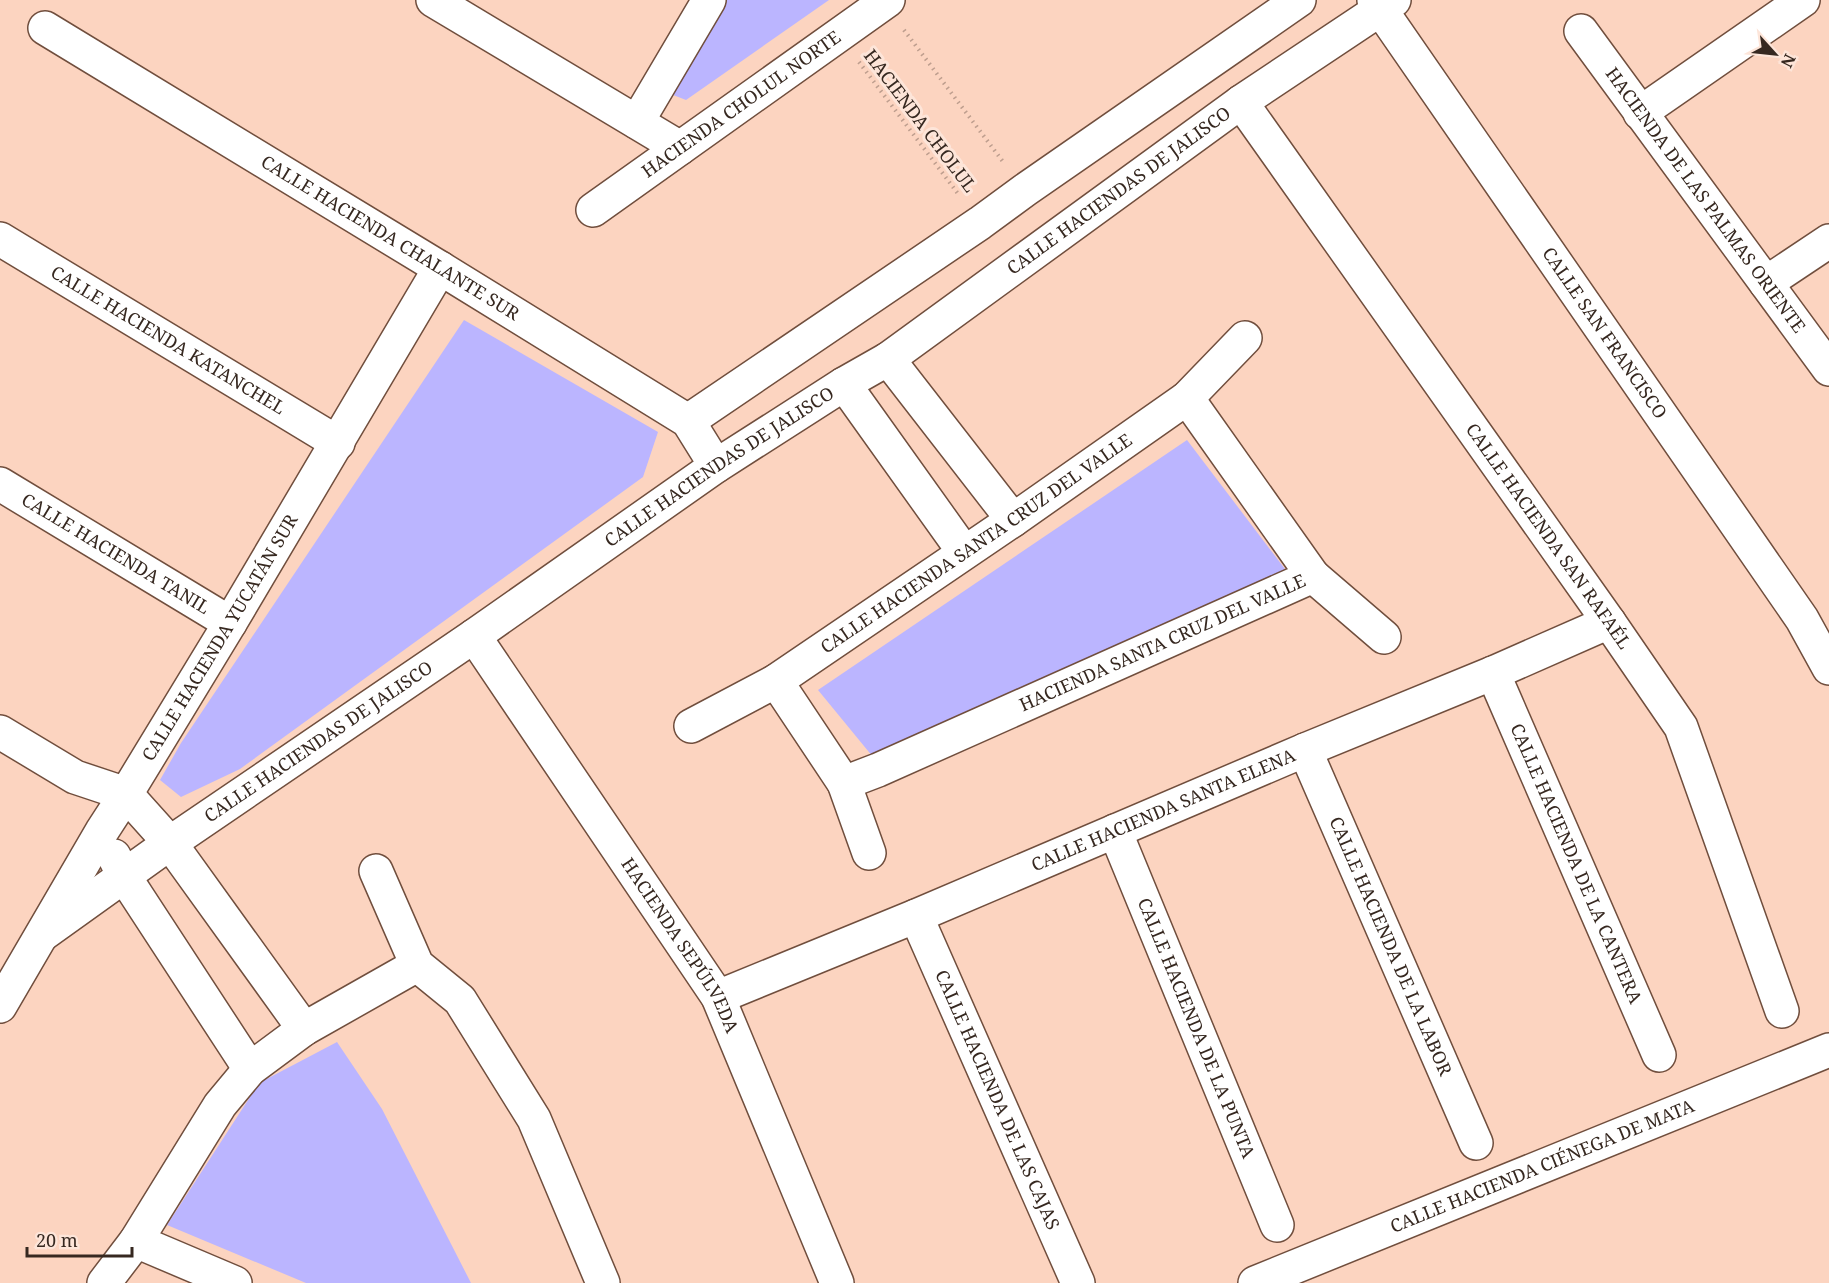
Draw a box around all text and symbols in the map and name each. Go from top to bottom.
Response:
north arrow [1745,24,1805,84]
street label: HACIENDA CHOLUL NORTE [636,25,845,183]
street label: HACIENDA CHOLUL [859,44,983,197]
text: N [1776,50,1801,72]
street label: HACIENDA DE LAS PALMAS ORIENTE [1601,62,1811,337]
street label: CALLE HACIENDAS DE JALISCO [1002,100,1235,280]
street label: CALLE HACIENDA CHALANTE SUR [257,149,525,325]
street label: CALLE SAN FRANCISCO [1537,242,1673,423]
street label: CALLE HACIENDA KATANCHEL [47,259,290,419]
street label: CALLE HACIENDAS DE JALISCO [599,381,838,552]
street label: CALLE HACIENDA SAN RAFAÉL [1461,418,1637,653]
street label: CALLE HACIENDA SANTA CRUZ DEL VALLE [815,427,1136,658]
street label: CALLE HACIENDA TANIL [18,487,215,619]
street label: CALLE HACIENDA YUCATÁN SUR [136,509,303,765]
street label: HACIENDA SANTA CRUZ DEL VALLE [1015,568,1309,716]
street label: CALLE HACIENDAS DE JALISCO [199,655,437,827]
street label: CALLE HACIENDA DE LA CANTERA [1505,719,1648,1008]
street label: CALLE HACIENDA SANTA ELENA [1027,742,1299,876]
street label: CALLE HACIENDA DE LA LABOR [1324,813,1458,1079]
street label: HACIENDA SEPÚLVEDA [616,853,745,1037]
street label: CALLE HACIENDA DE LA PUNTA [1133,894,1261,1162]
street label: CALLE HACIENDA DE LAS CAJAS [930,966,1066,1233]
street label: CALLE HACIENDA CIÉNEGA DE MATA [1386,1093,1698,1238]
scale bar [27,1220,132,1258]
text: 20 m [36,1228,78,1252]

